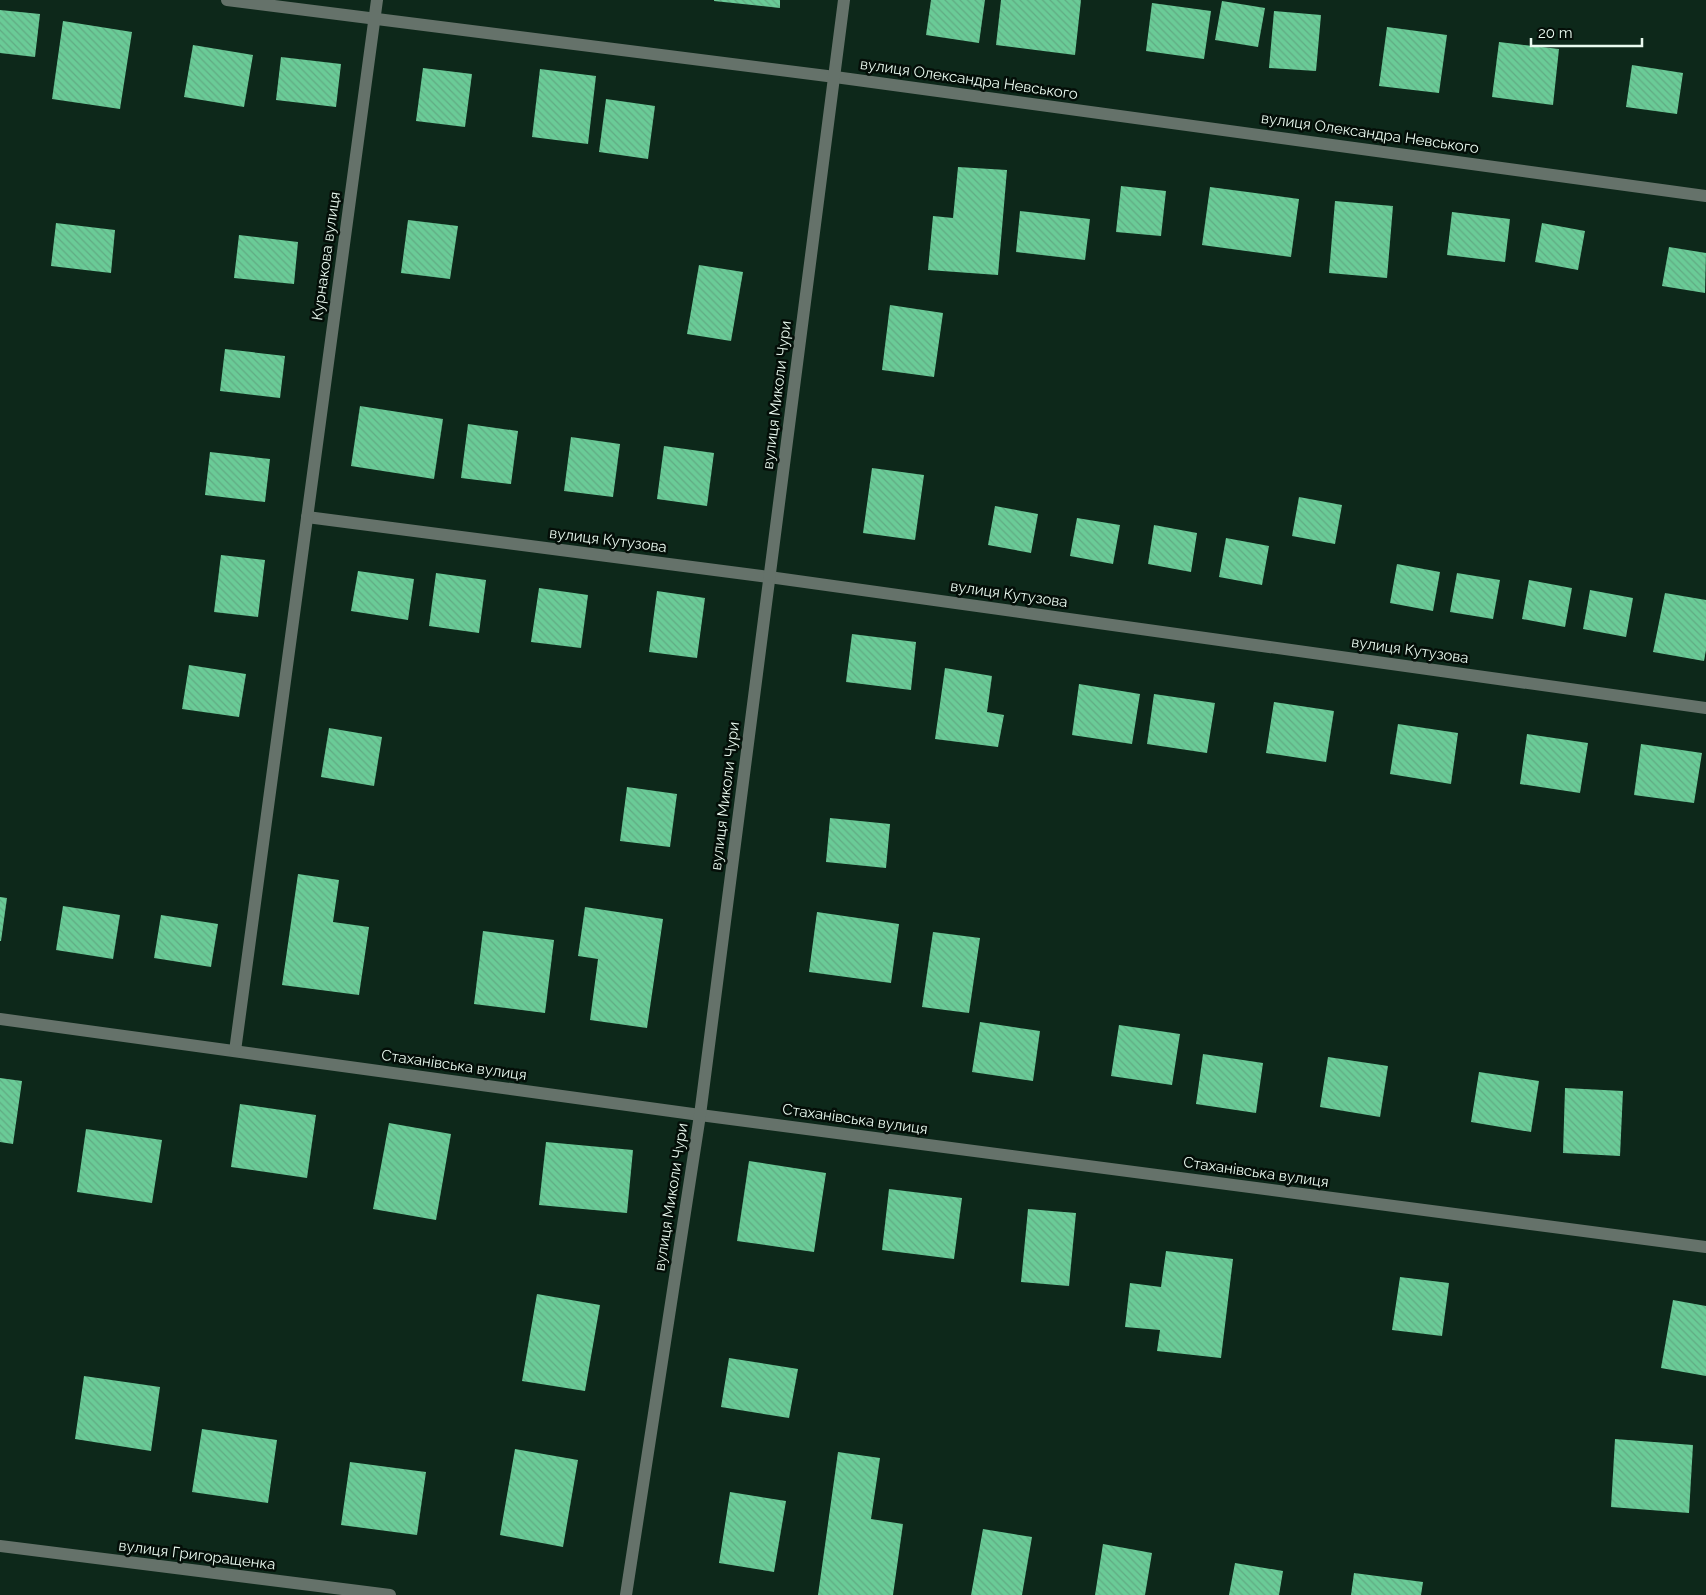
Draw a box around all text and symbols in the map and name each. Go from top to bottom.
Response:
scale bar [1531,15,1642,47]
text: 20 m [1538,24,1573,42]
street label: вулиця Олександра Невського [859,55,1079,103]
street label: вулиця Олександра Невського [1260,109,1480,157]
street label: Курнакова вулиця [308,191,344,321]
street label: вулиця Миколи Чури [759,320,795,470]
street label: вулиця Кутузова [548,524,668,556]
street label: вулиця Кутузова [949,577,1069,611]
street label: вулиця Кутузова [1350,633,1470,667]
street label: вулиця Миколи Чури [707,721,743,871]
street label: Стаханівська вулиця [380,1046,528,1084]
street label: Стаханівська вулиця [781,1100,929,1138]
street label: вулиця Миколи Чури [650,1122,692,1272]
street label: Стаханівська вулиця [1182,1153,1330,1191]
street label: вулиця Григоращенка [117,1536,277,1574]

